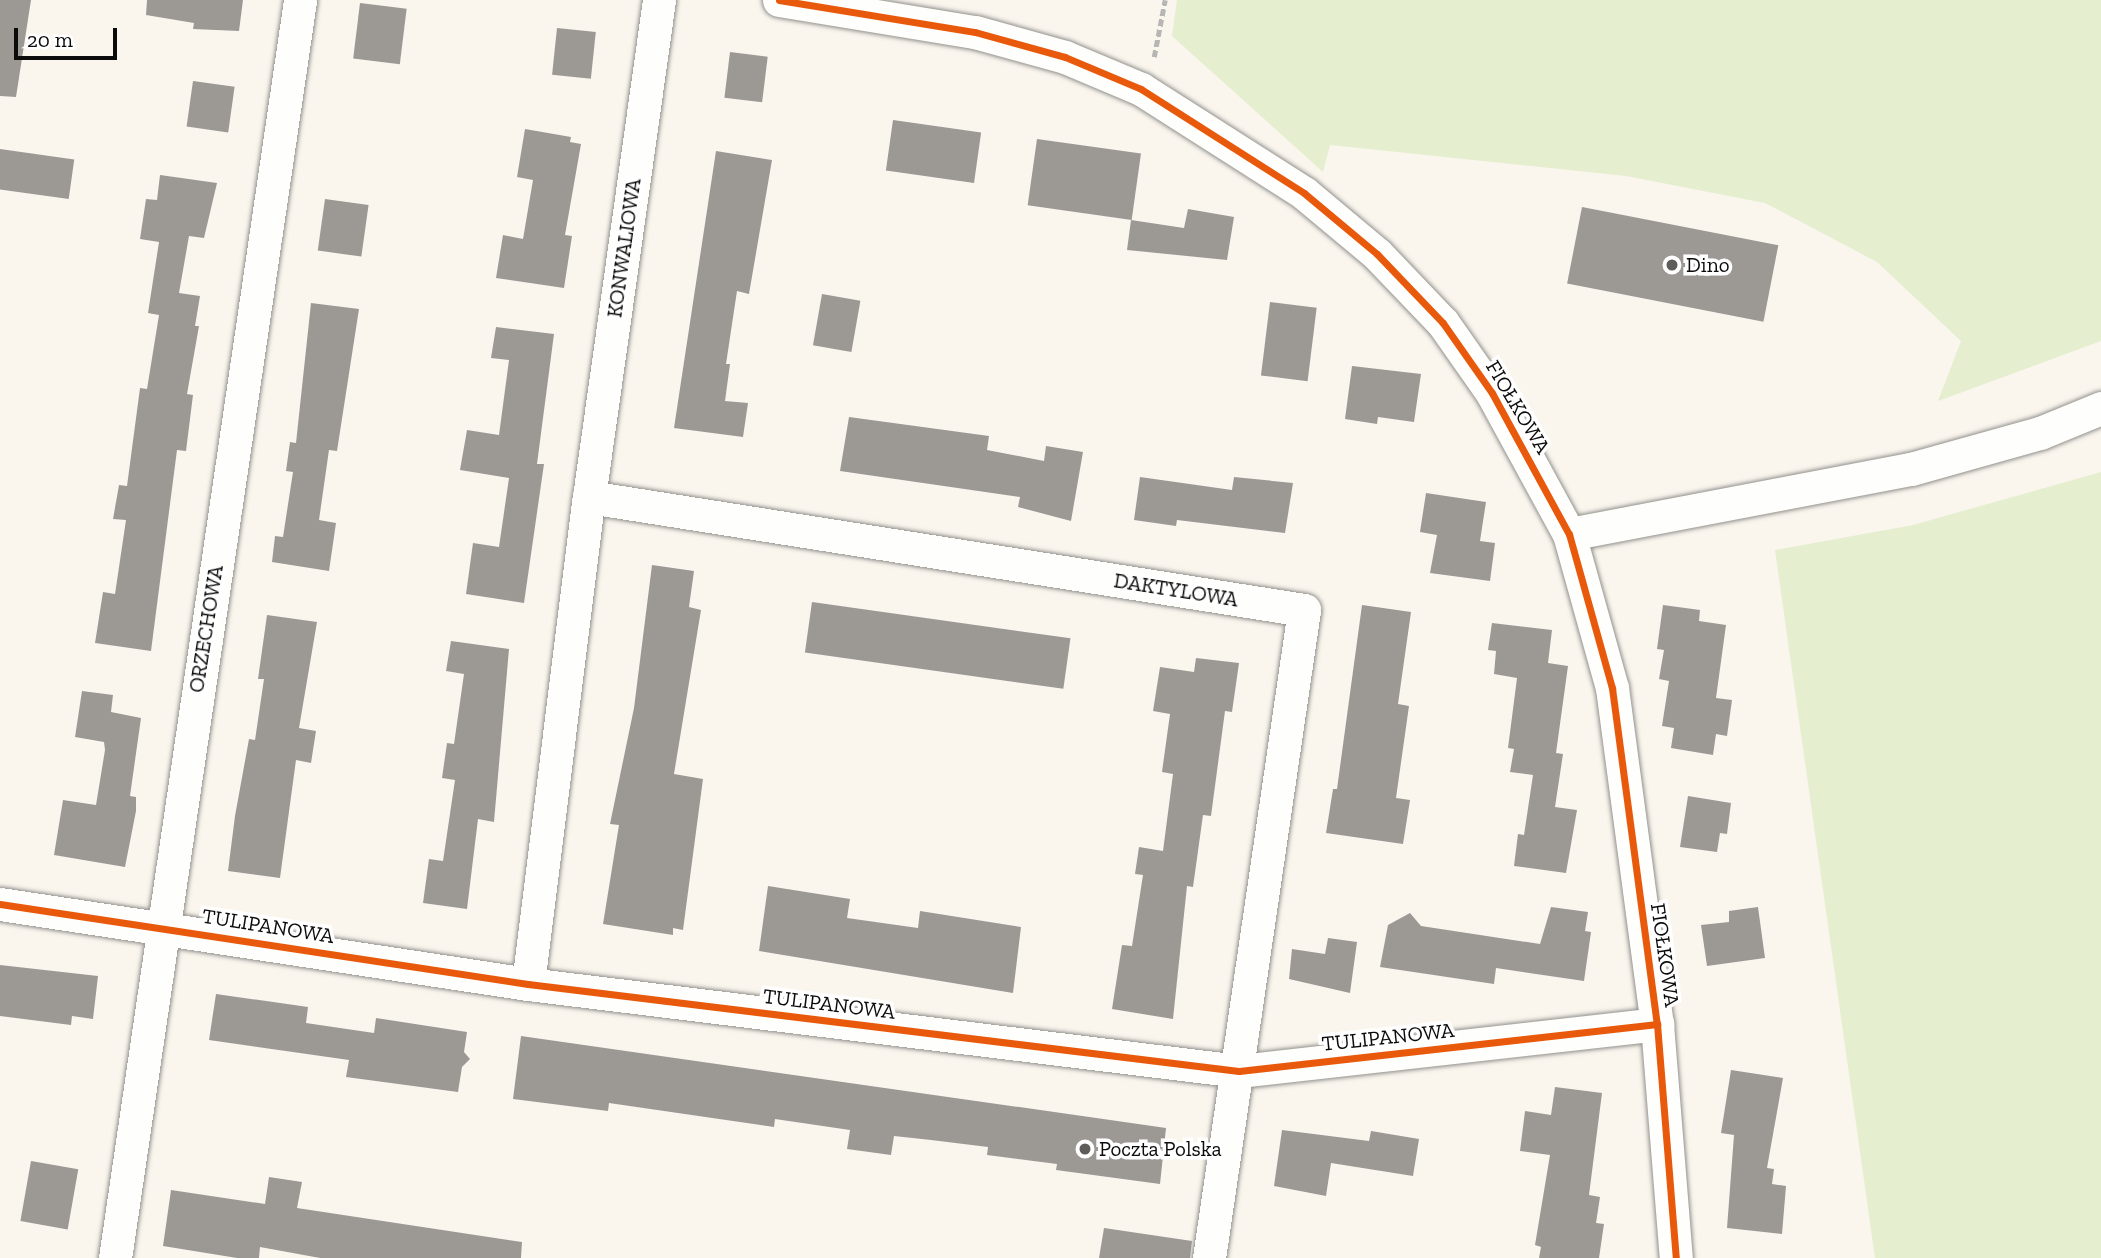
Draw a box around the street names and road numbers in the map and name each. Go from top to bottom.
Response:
street label: KONWALIOWA [602,177,646,319]
street label: FIOŁKOWA [1480,356,1556,458]
street label: ORZECHOWA [184,564,228,694]
street label: DAKTYLOWA [1112,568,1240,612]
street label: FIOŁKOWA [1645,902,1685,1008]
street label: TULIPANOWA [200,903,336,949]
street label: TULIPANOWA [761,983,897,1025]
street label: TULIPANOWA [1321,1018,1455,1056]

